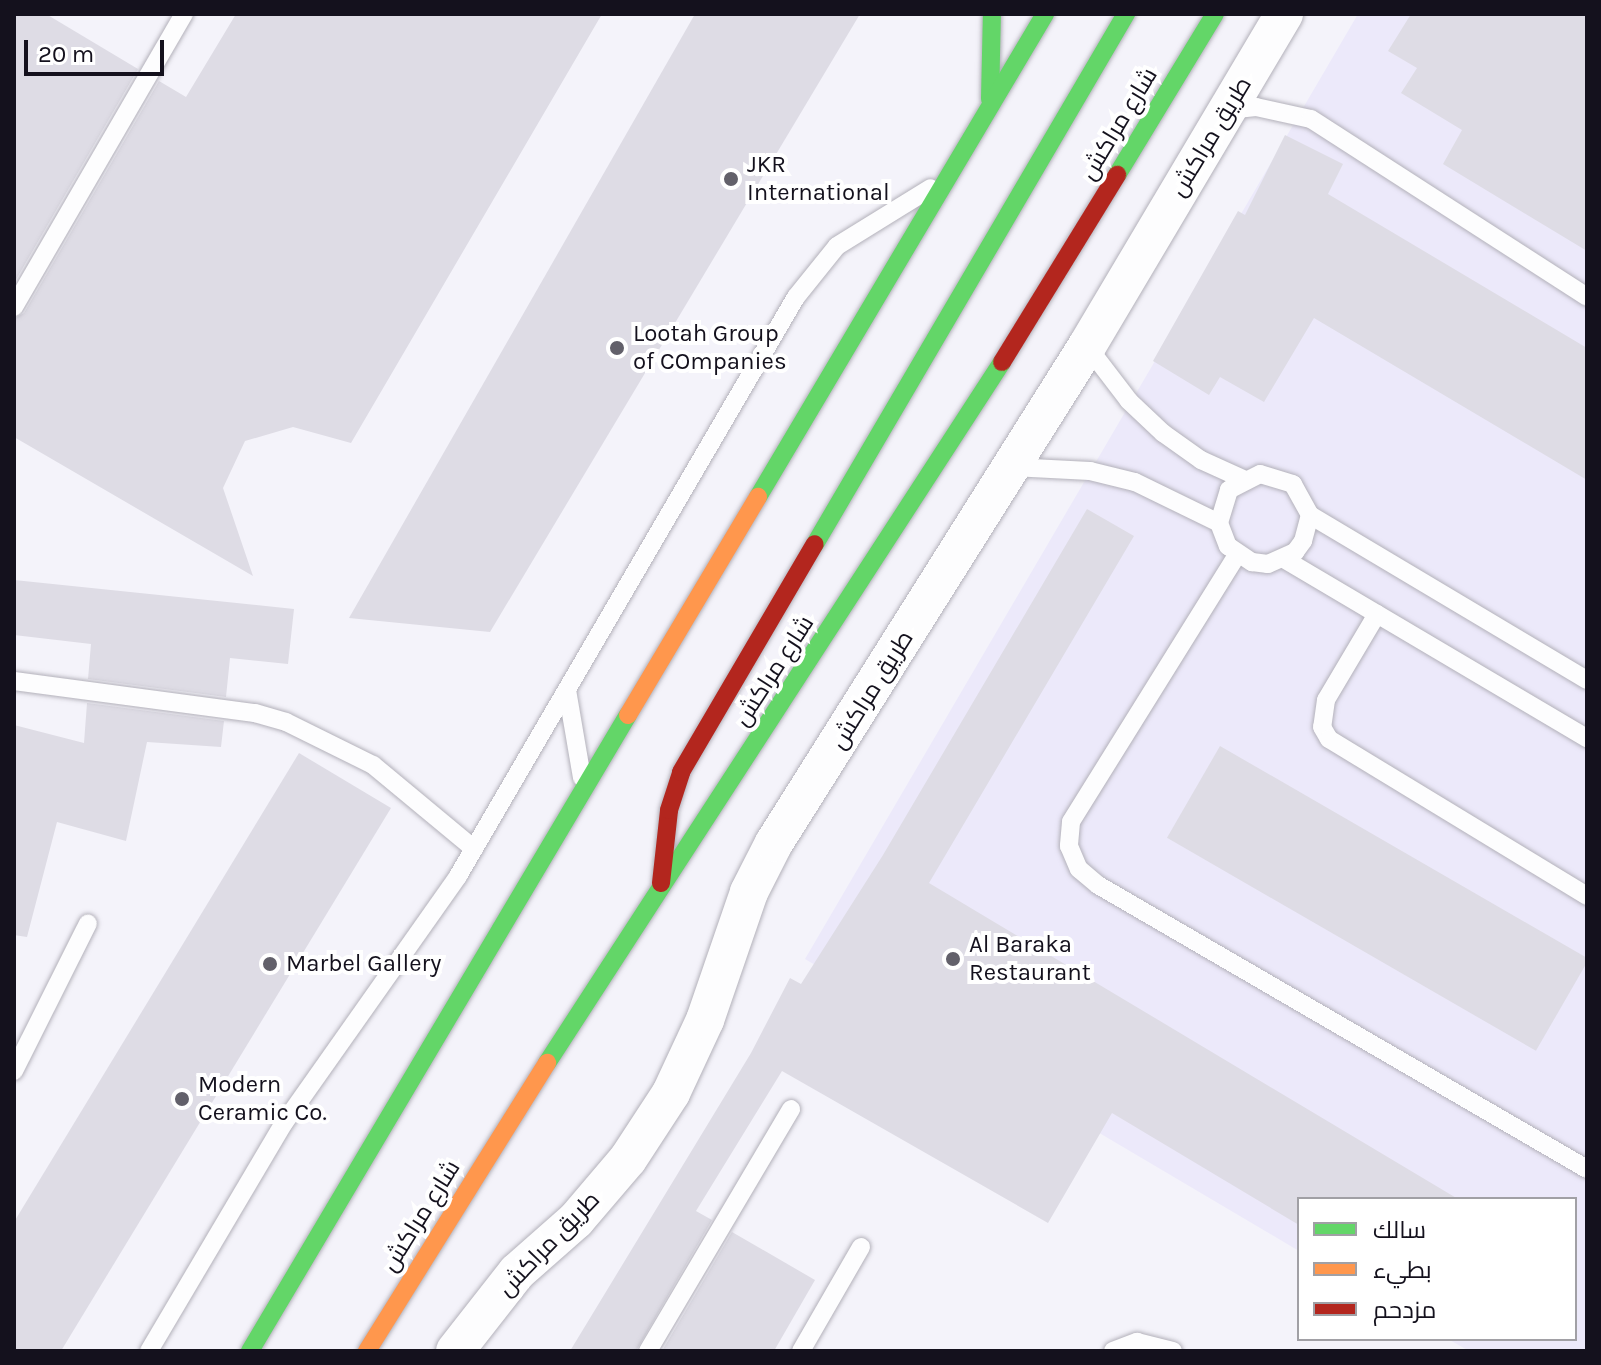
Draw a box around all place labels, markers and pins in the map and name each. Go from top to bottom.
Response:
place label: JKR International [747,151,890,207]
marker: JKR International [722,170,740,188]
place label: Lootah Group of COmpanies [633,320,787,376]
marker: Lootah Group of COmpanies [608,339,626,357]
place label: Al Baraka Restaurant [969,931,1091,987]
place label: Marbel Gallery [286,950,441,978]
marker: Al Baraka Restaurant [944,950,962,968]
marker: Marbel Gallery [261,955,279,973]
place label: Modern Ceramic Co. [198,1071,327,1127]
marker: Modern Ceramic Co. [173,1090,191,1108]

